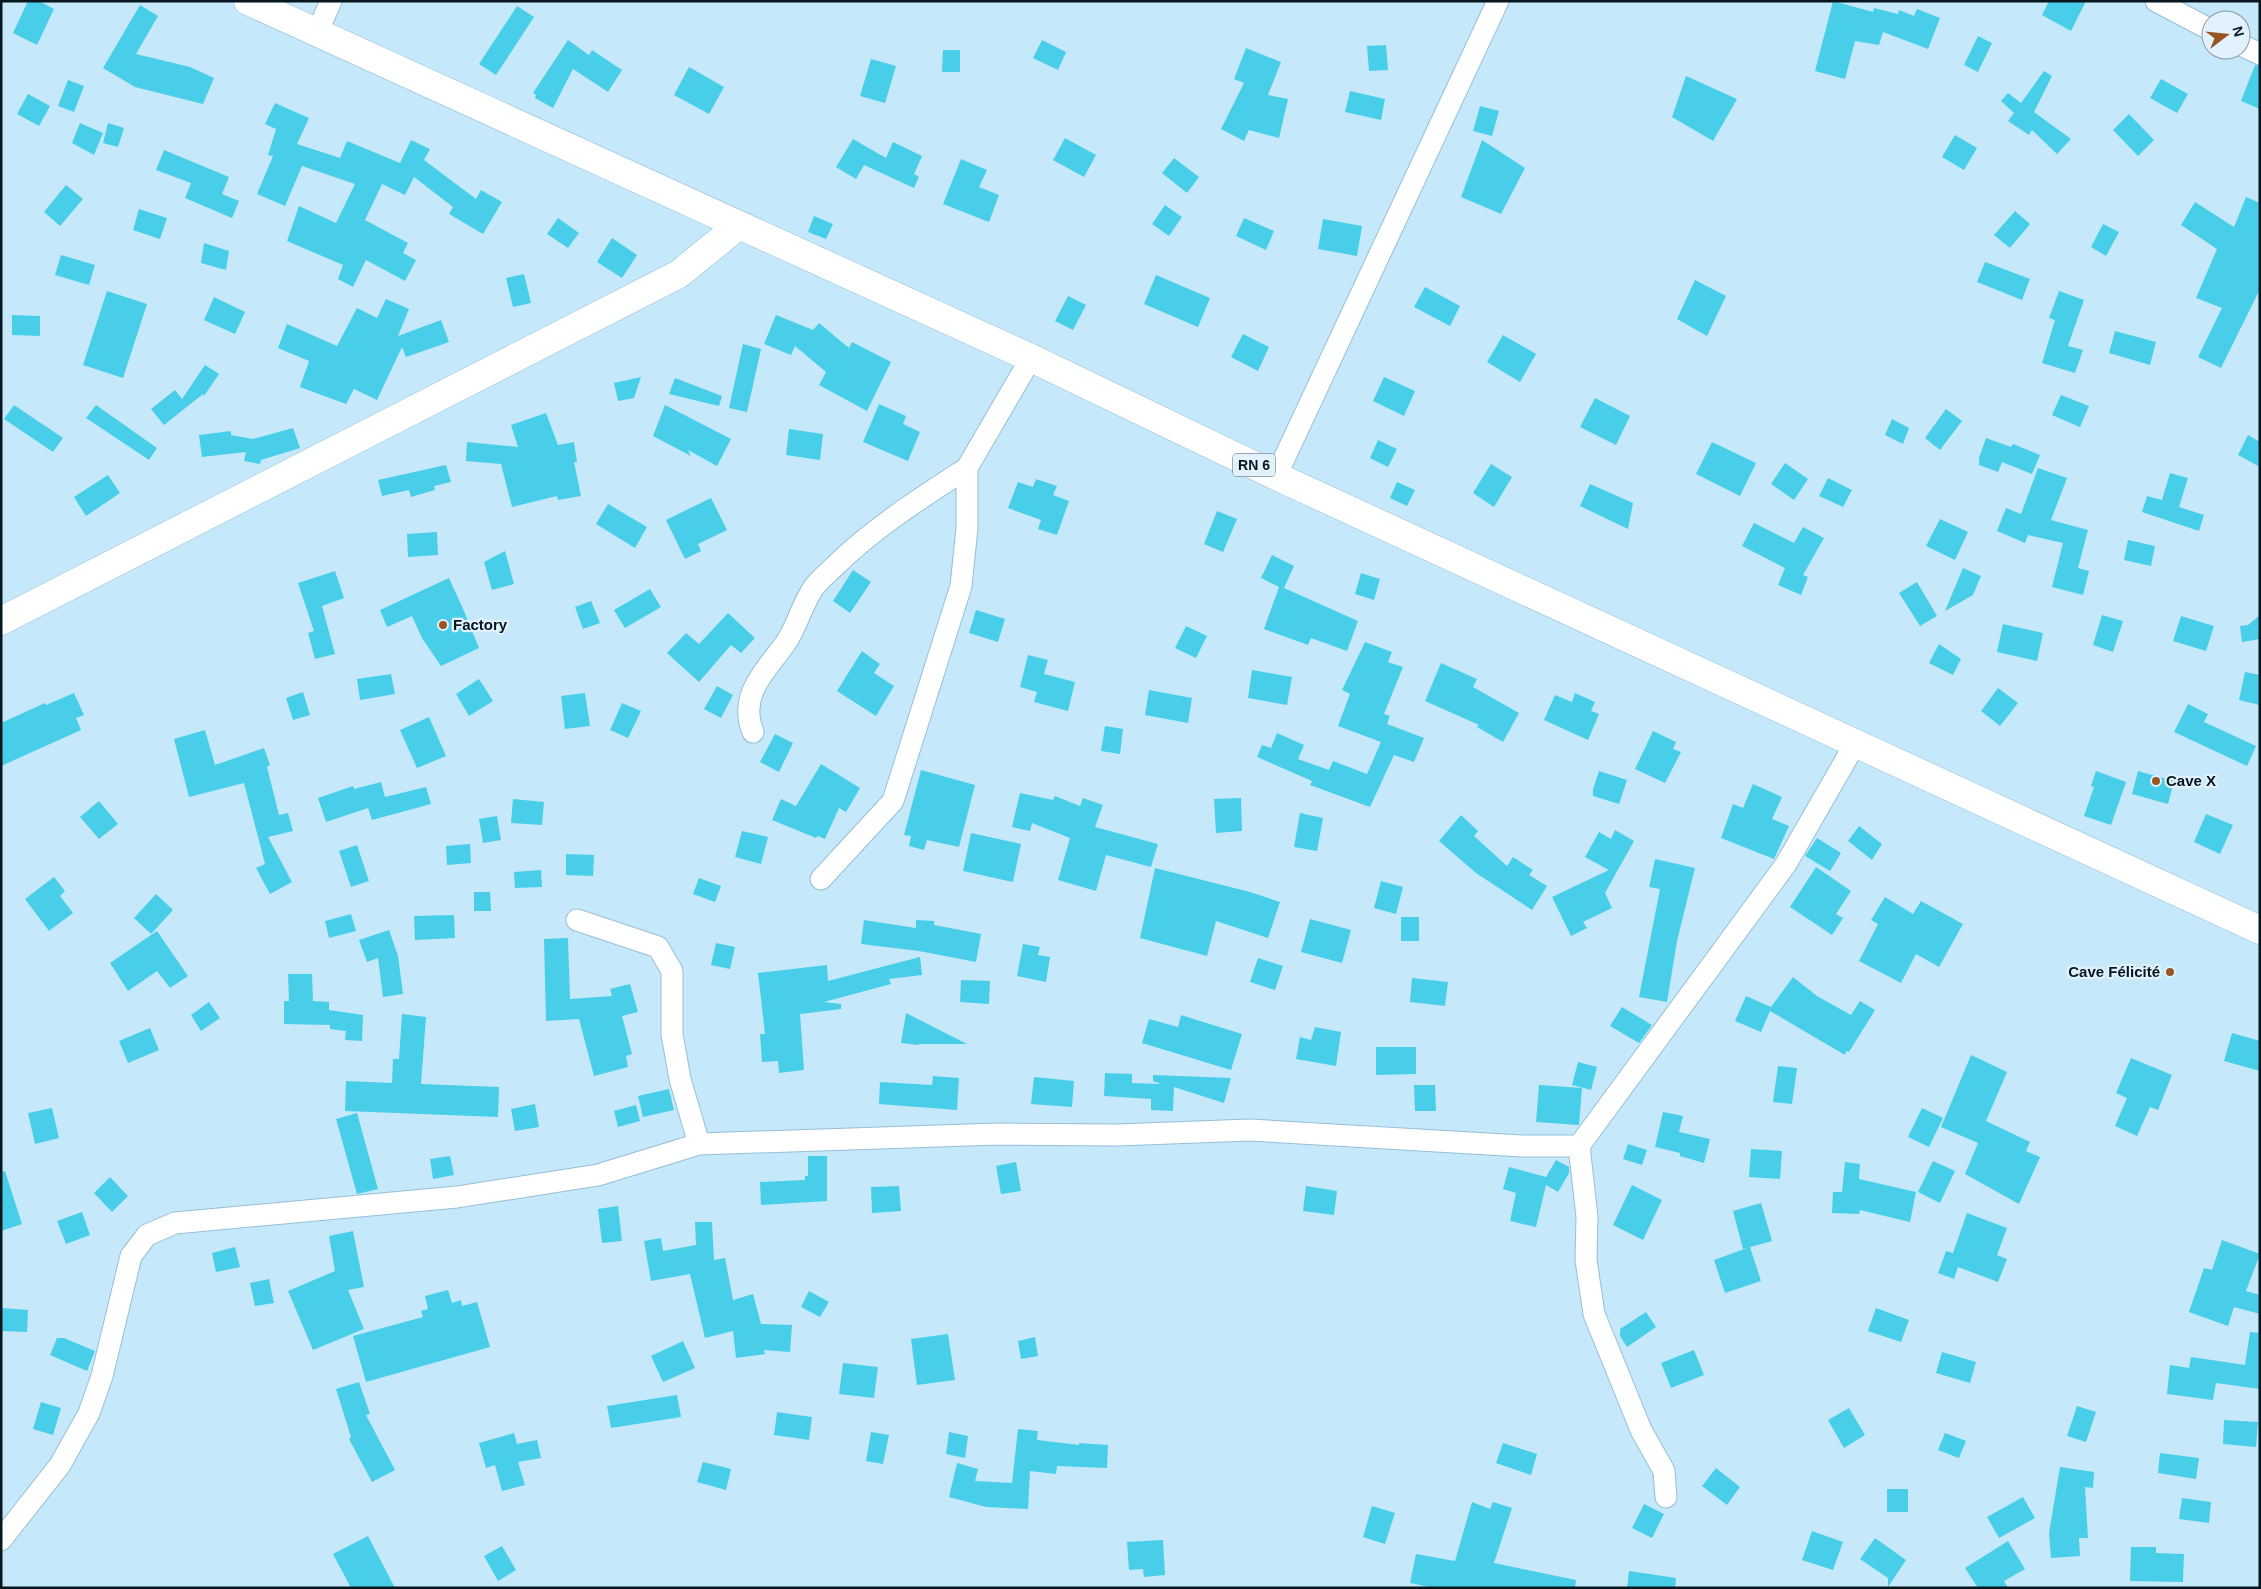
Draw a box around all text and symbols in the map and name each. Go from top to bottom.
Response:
north arrow [2201,10,2251,60]
text: N [2229,24,2248,38]
road number: RN 6 [1233,454,1275,476]
place label: Factory [453,616,508,633]
marker: Factory [437,619,449,631]
place label: Cave X [2166,772,2216,789]
marker: Cave X [2150,775,2162,787]
place label: Cave Félicité [2068,963,2160,980]
marker: Cave Félicité [2164,966,2176,978]

